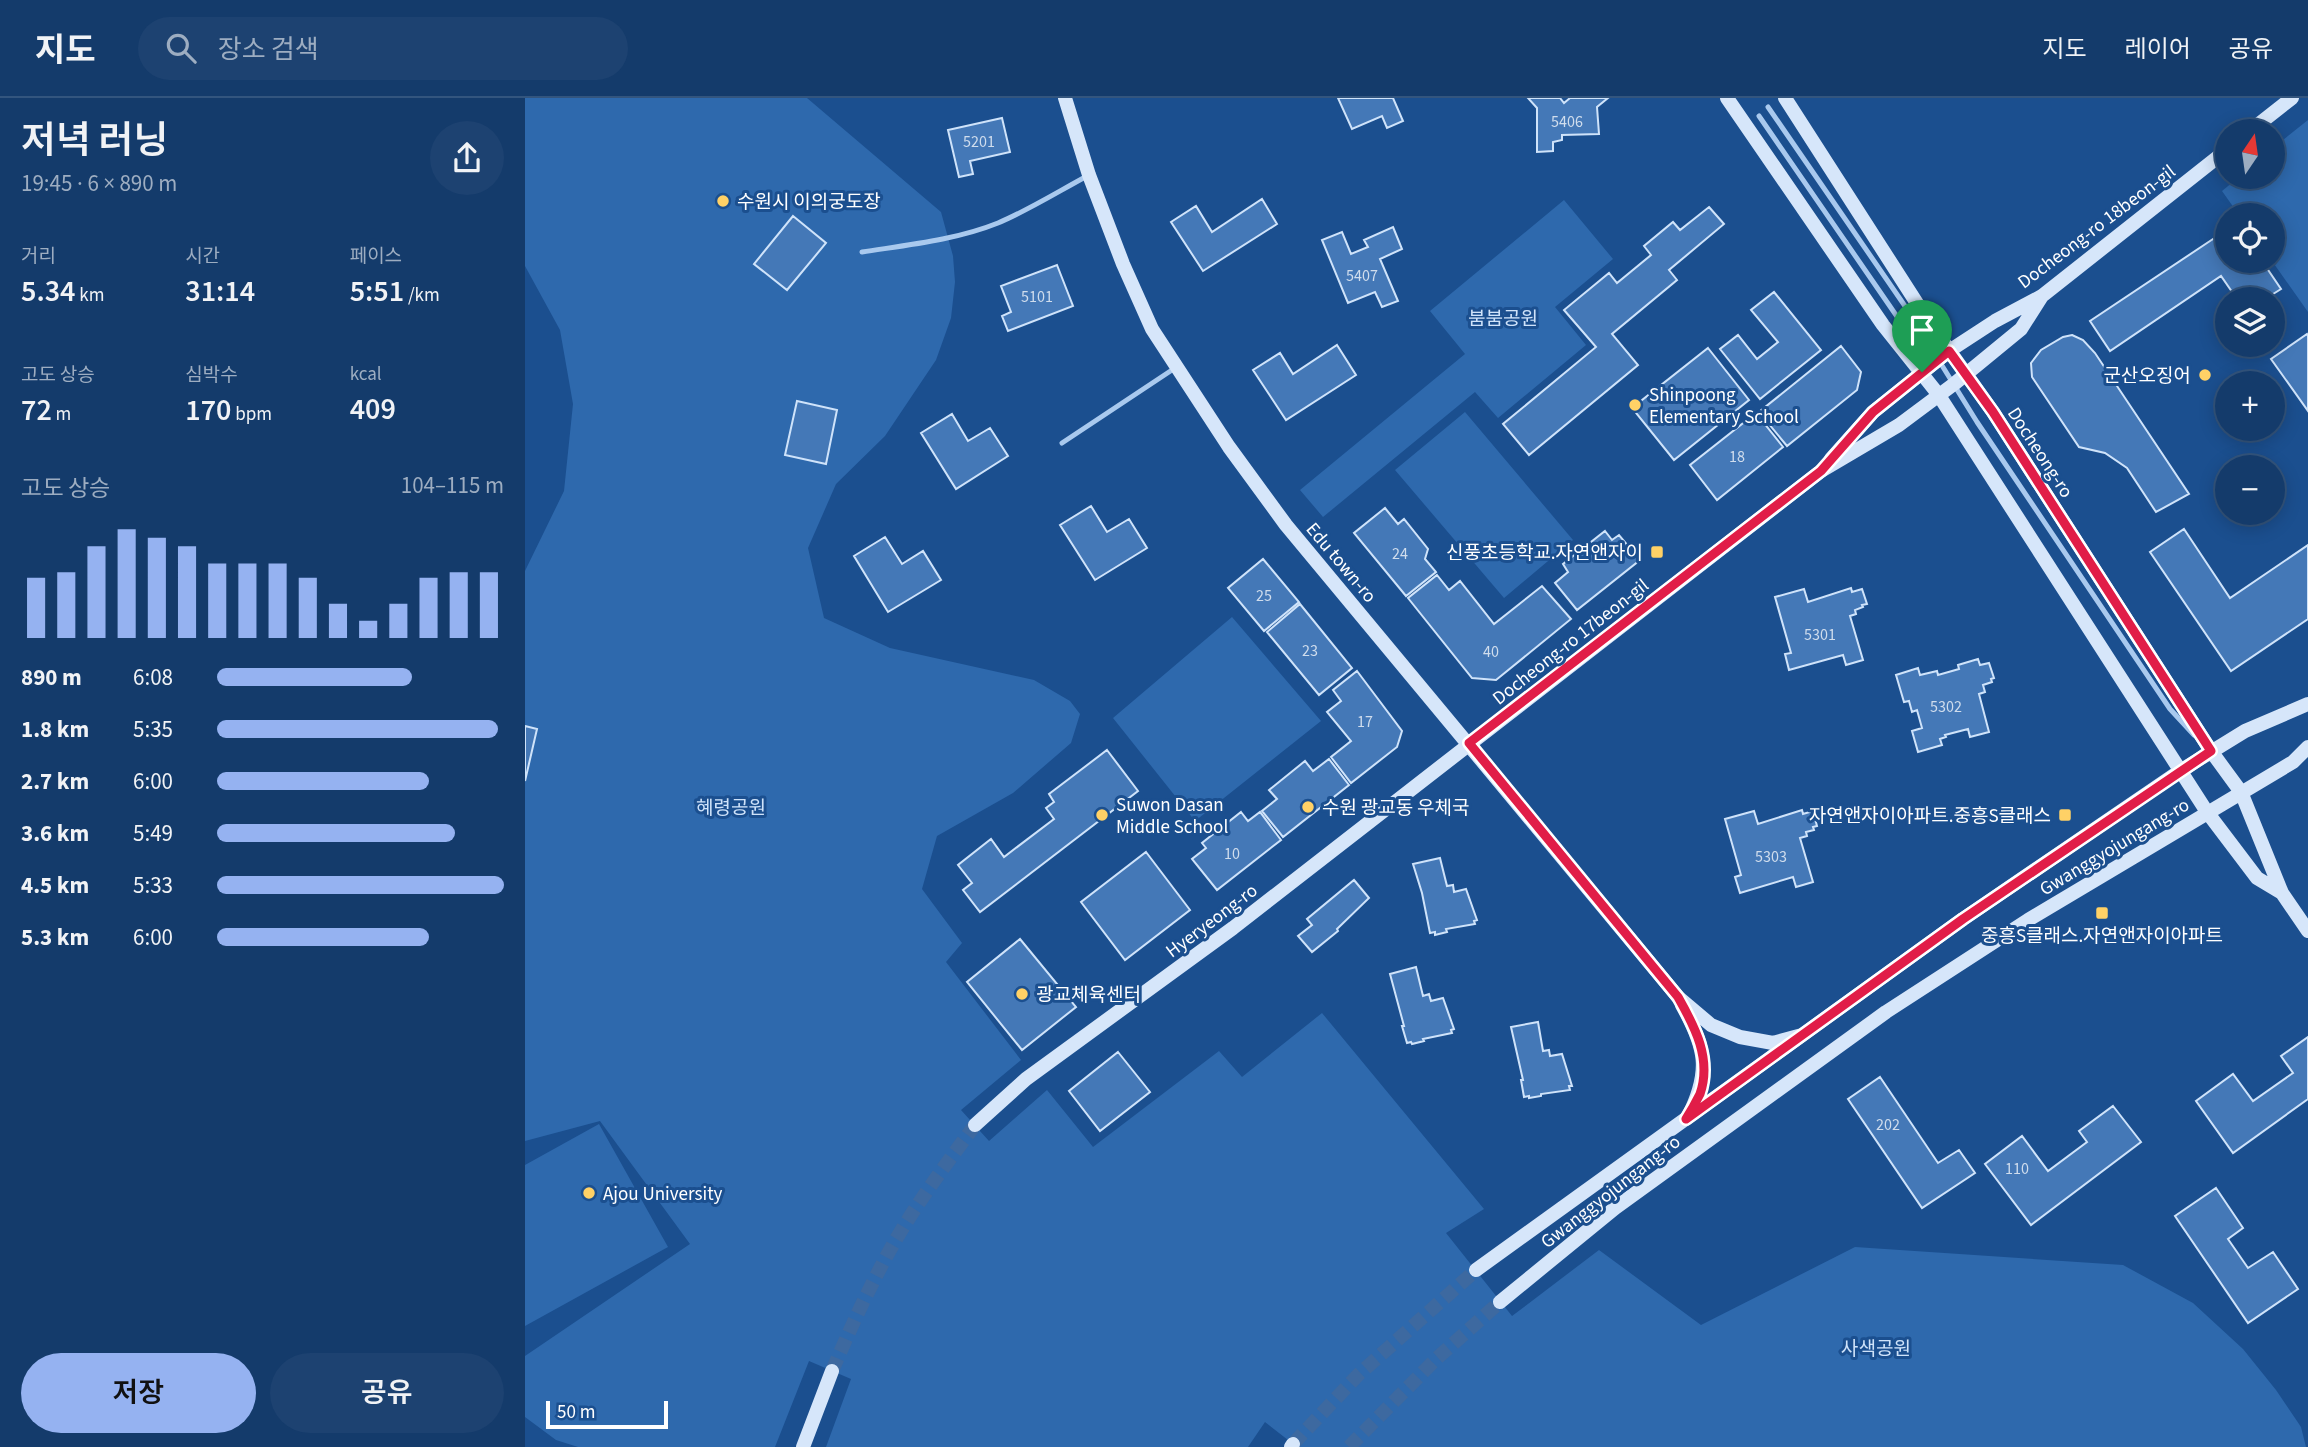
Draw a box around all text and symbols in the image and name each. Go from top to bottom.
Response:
search box [138,17,628,80]
text: 지도 [35,27,96,74]
icon: search [162,29,200,67]
text: 장소 검색 [218,31,319,68]
text: 지도 [2042,32,2087,67]
text: 레이어 [2125,32,2191,67]
text: 공유 [2229,32,2273,67]
house number: 5406 [1551,111,1583,133]
text: 저녁 러닝 [21,114,168,168]
north arrow [2215,119,2285,189]
map controls [2215,119,2285,525]
button: share [430,121,504,195]
house number: 5201 [963,131,995,153]
street label: Docheong-ro 18beon-gil [2012,159,2182,296]
text: 19:45 · 6 × 890 m [21,167,177,200]
place label: 수원시 이의궁도장 [737,189,881,216]
marker: 수원시 이의궁도장 [715,193,731,209]
button: locate [2215,203,2285,273]
text: 거리 [21,243,56,270]
text: 시간 [185,243,220,270]
text: 페이스 [350,243,402,270]
house number: 5407 [1346,265,1378,287]
text: 5.34 [21,270,75,313]
text: 31:14 [185,270,255,313]
text: 5:51 [350,270,404,313]
text: km [75,282,104,309]
text: /km [404,282,440,309]
house number: 5101 [1021,286,1053,308]
button: layers [2215,287,2285,357]
pin [1892,300,1952,372]
park label: 붐붐공원 [1468,306,1538,333]
icon: arrive [1903,311,1941,349]
text: kcal [350,361,382,388]
text: 고도 상승 [21,362,95,389]
text: 심박수 [185,362,238,389]
place label: 군산오징어 [2104,363,2191,390]
marker: 군산오징어 [2197,367,2213,383]
button: + [2215,371,2285,441]
place label: Shinpoong Elementary School [1649,382,1799,431]
text: 409 [350,388,396,431]
text: 72 [21,389,52,432]
text: 170 [185,389,232,432]
marker: Shinpoong Elementary School [1627,397,1643,413]
text: m [52,401,71,428]
text: bpm [232,401,272,428]
street label: Docheong-ro [2000,402,2079,503]
house number: 18 [1729,446,1745,468]
button: − [2215,455,2285,525]
text: 104–115 m [401,469,504,502]
text: 고도 상승 [21,472,110,505]
street label: Edu town-ro [1299,517,1383,609]
place label: 신풍초등학교.자연앤자이 [1446,540,1643,567]
house number: 24 [1392,543,1408,565]
marker: 신풍초등학교.자연앤자이 [1649,544,1665,560]
street label: Docheong-ro 17beon-gil [1487,572,1655,712]
house number: 25 [1256,585,1272,607]
house number: 5301 [1804,624,1836,646]
house number: 23 [1302,640,1318,662]
house number: 40 [1483,641,1499,663]
text: 890 m [21,661,82,694]
text: 6:08 [133,661,173,694]
house number: 5302 [1930,696,1962,718]
house number: 17 [1357,711,1373,733]
text: 1.8 km [21,713,89,746]
text: 5:35 [133,713,173,746]
text: 2.7 km [21,765,89,798]
text: 6:00 [133,765,173,798]
place label: Suwon Dasan Middle School [1116,792,1228,841]
street label: Gwanggyojungang-ro [2035,792,2195,903]
park label: 혜령공원 [696,795,766,822]
place label: 수원 광교동 우체국 [1322,795,1469,822]
marker: 수원 광교동 우체국 [1300,799,1316,815]
place label: 자연앤자이아파트.중흥S클래스 [1809,803,2051,830]
marker: Suwon Dasan Middle School [1094,807,1110,823]
marker: 자연앤자이아파트.중흥S클래스 [2057,807,2073,823]
text: 3.6 km [21,817,89,850]
text: 5:49 [133,817,173,850]
house number: 10 [1224,843,1240,865]
house number: 5303 [1755,846,1787,868]
text: 4.5 km [21,869,89,902]
text: 5:33 [133,869,173,902]
street label: Hyeryeong-ro [1160,878,1263,965]
marker: 중흥S클래스.자연앤자이아파트 [2094,905,2110,921]
text: 5.3 km [21,921,89,954]
text: 6:00 [133,921,173,954]
place label: 중흥S클래스.자연앤자이아파트 [1981,923,2223,950]
place label: 광교체육센터 [1036,982,1141,1009]
marker: 광교체육센터 [1014,986,1030,1002]
house number: 202 [1876,1114,1900,1136]
street label: Gwanggyojungang-ro [1535,1129,1686,1255]
house number: 110 [2005,1158,2029,1180]
place label: Ajou University [603,1181,723,1208]
marker: Ajou University [581,1185,597,1201]
park label: 사색공원 [1841,1336,1911,1363]
button: 저장 [21,1353,256,1433]
button: 공유 [270,1353,504,1433]
scale bar [546,1398,669,1430]
text: 50 m [557,1399,595,1426]

